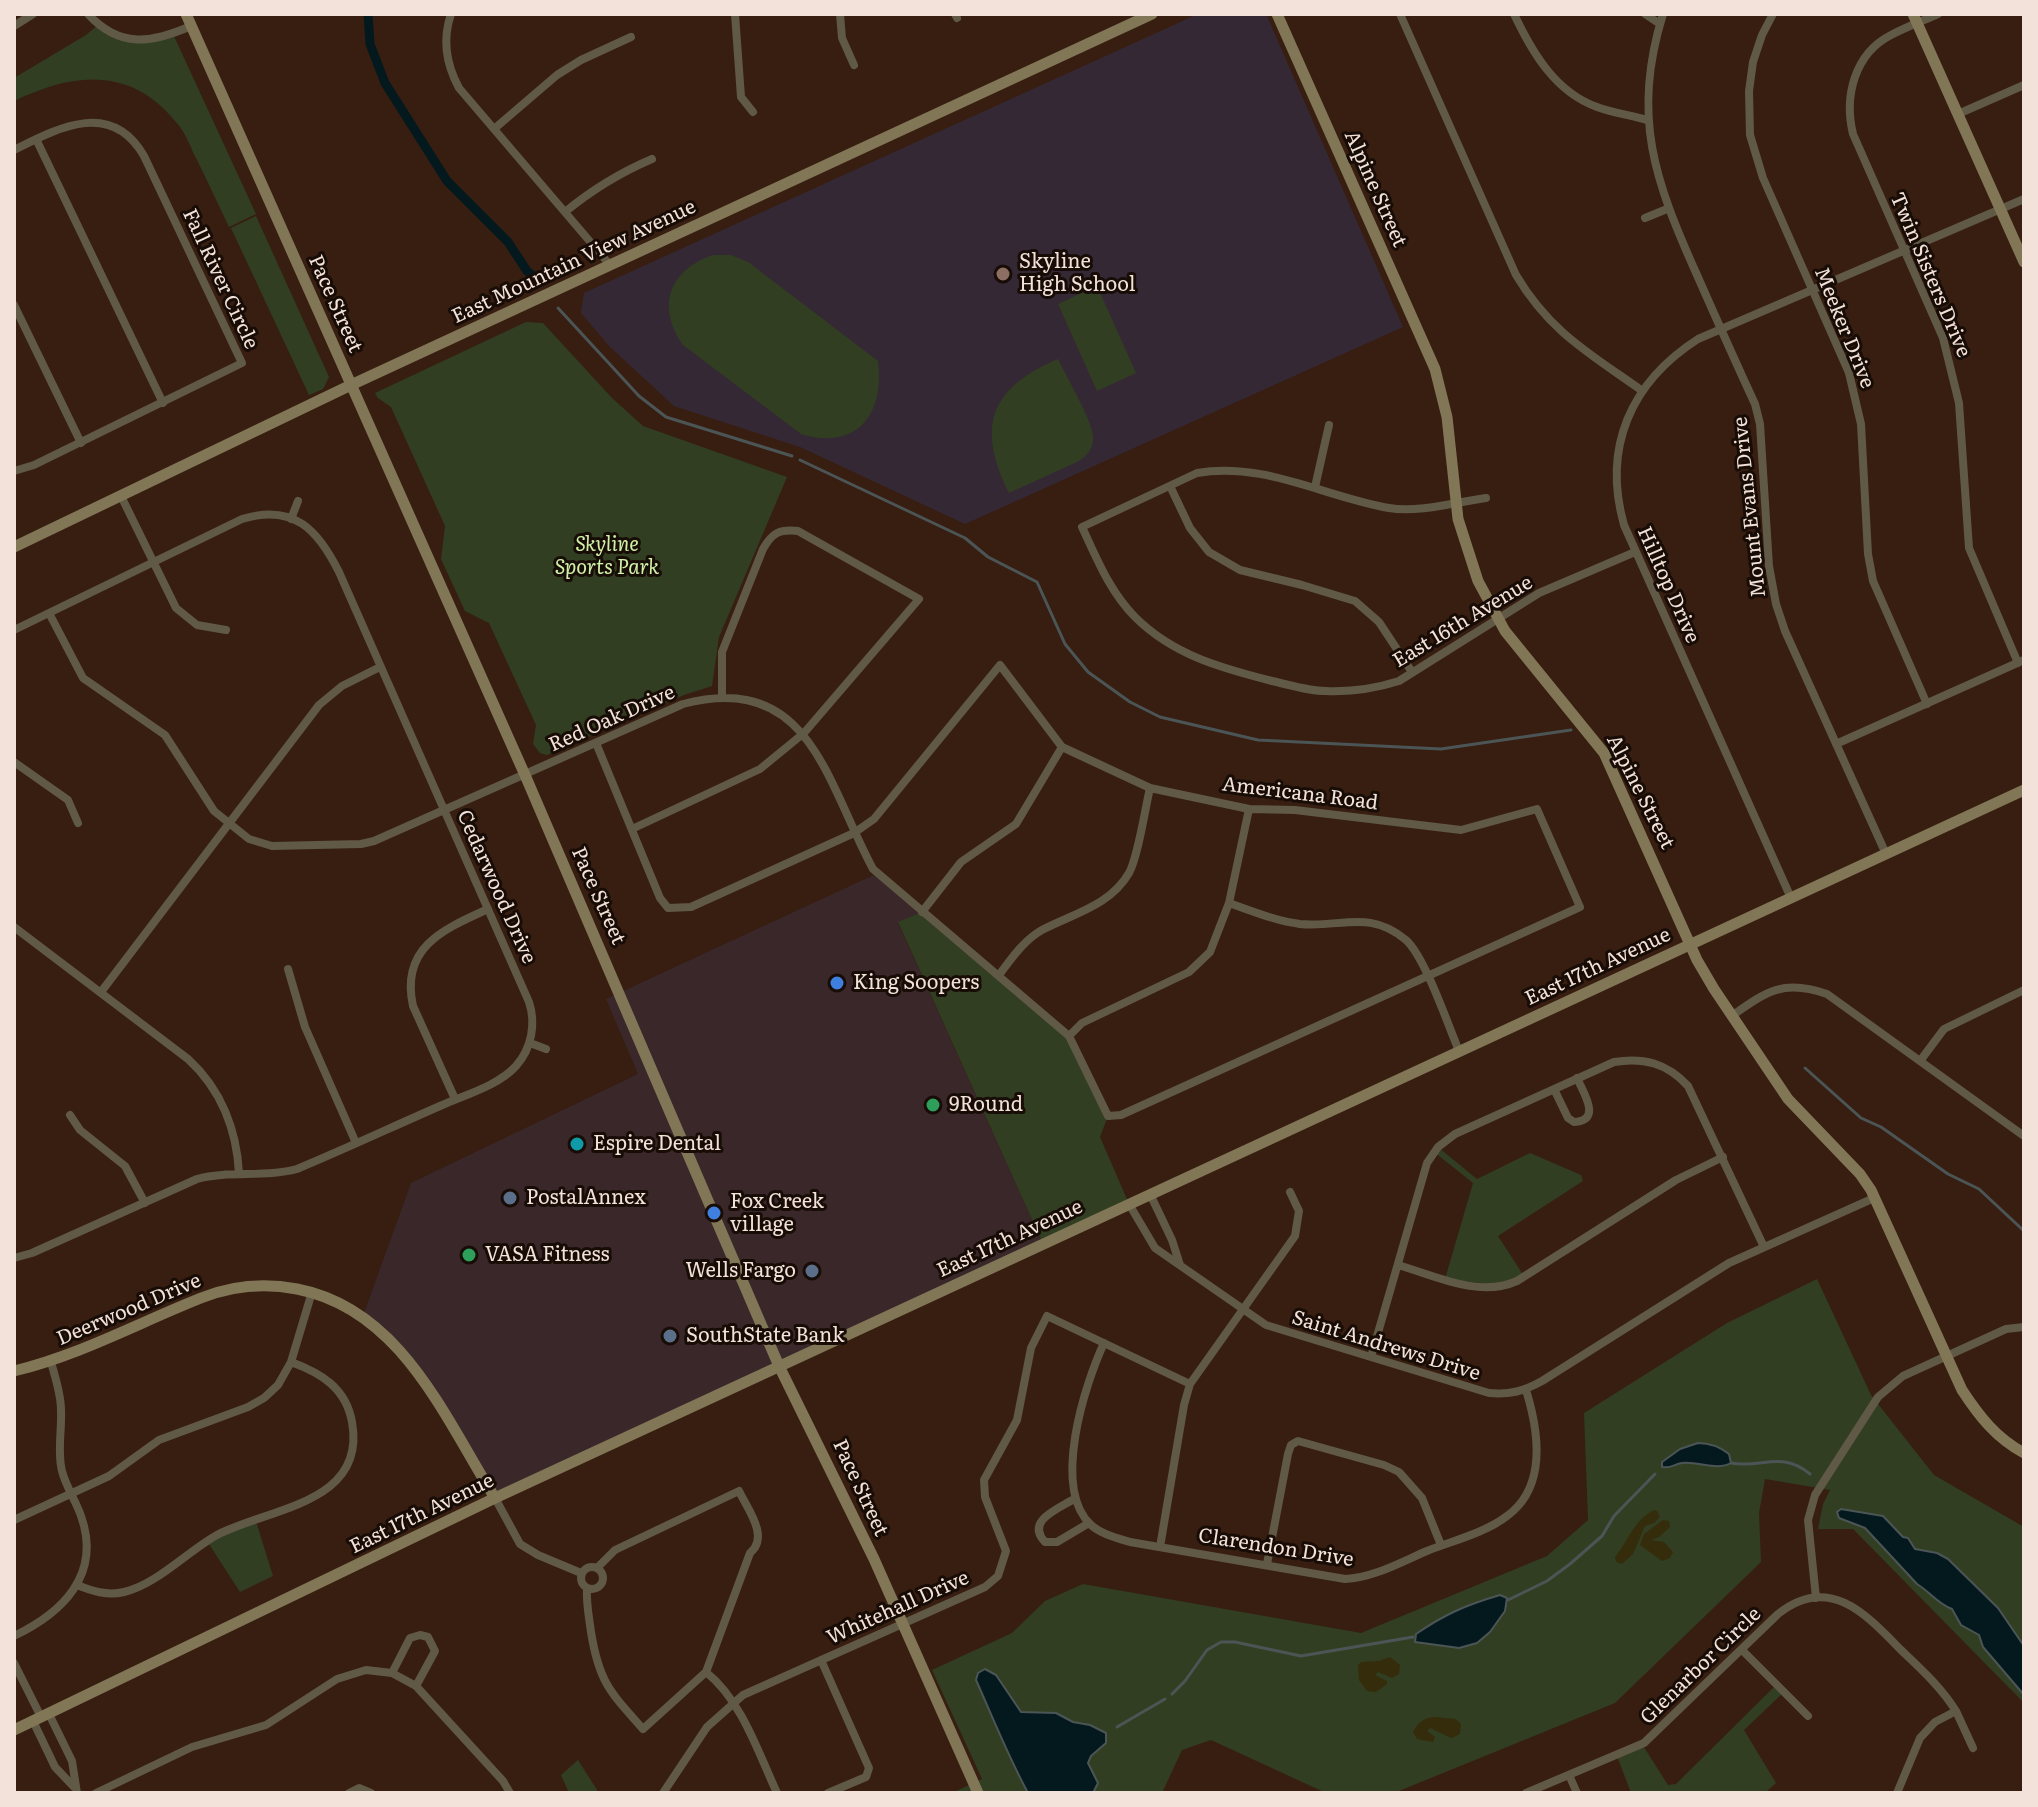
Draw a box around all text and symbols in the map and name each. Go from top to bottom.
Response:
street label: Alpine Street [1339,127,1411,251]
street label: Twin Sisters Drive [1884,189,1976,361]
street label: East Mountain View Avenue [448,195,700,329]
street label: Fall River Circle [177,205,263,353]
place label: Skyline High School [1019,250,1135,297]
street label: Pace Street [303,252,367,356]
street label: Meeker Drive [1809,264,1879,392]
marker: Skyline High School [994,265,1012,283]
street label: Mount Evans Drive [1729,415,1771,599]
street label: Hilltop Drive [1632,523,1704,647]
park label: Skyline Sports Park [555,533,659,580]
street label: East 16th Avenue [1389,571,1537,673]
street label: Red Oak Drive [545,681,679,757]
street label: Alpine Street [1601,731,1679,853]
street label: Americana Road [1221,773,1379,815]
street label: Cedarwood Drive [451,806,541,968]
street label: Pace Street [566,844,630,948]
street label: East 17th Avenue [1522,923,1674,1011]
place label: King Soopers [853,971,979,995]
marker: King Soopers [828,974,846,992]
place label: 9Round [949,1093,1023,1117]
marker: 9Round [924,1096,942,1114]
place label: Espire Dental [593,1132,721,1156]
marker: Espire Dental [568,1135,586,1153]
place label: PostalAnnex [526,1186,646,1210]
marker: PostalAnnex [501,1189,519,1207]
place label: Fox Creek village [730,1190,824,1237]
street label: East 17th Avenue [934,1195,1086,1283]
marker: Fox Creek village [705,1204,723,1222]
place label: VASA Fitness [485,1243,609,1267]
marker: VASA Fitness [460,1246,478,1264]
place label: Wells Fargo [685,1259,796,1283]
marker: Wells Fargo [803,1262,821,1280]
street label: Deerwood Drive [53,1269,205,1351]
street label: Saint Andrews Drive [1289,1306,1483,1386]
place label: SouthState Bank [686,1324,844,1348]
marker: SouthState Bank [661,1327,679,1345]
street label: Pace Street [827,1436,893,1540]
street label: East 17th Avenue [346,1469,498,1559]
street label: Clarendon Drive [1197,1524,1355,1572]
street label: Whitehall Drive [823,1566,973,1650]
street label: Glenarbor Circle [1636,1602,1766,1730]

